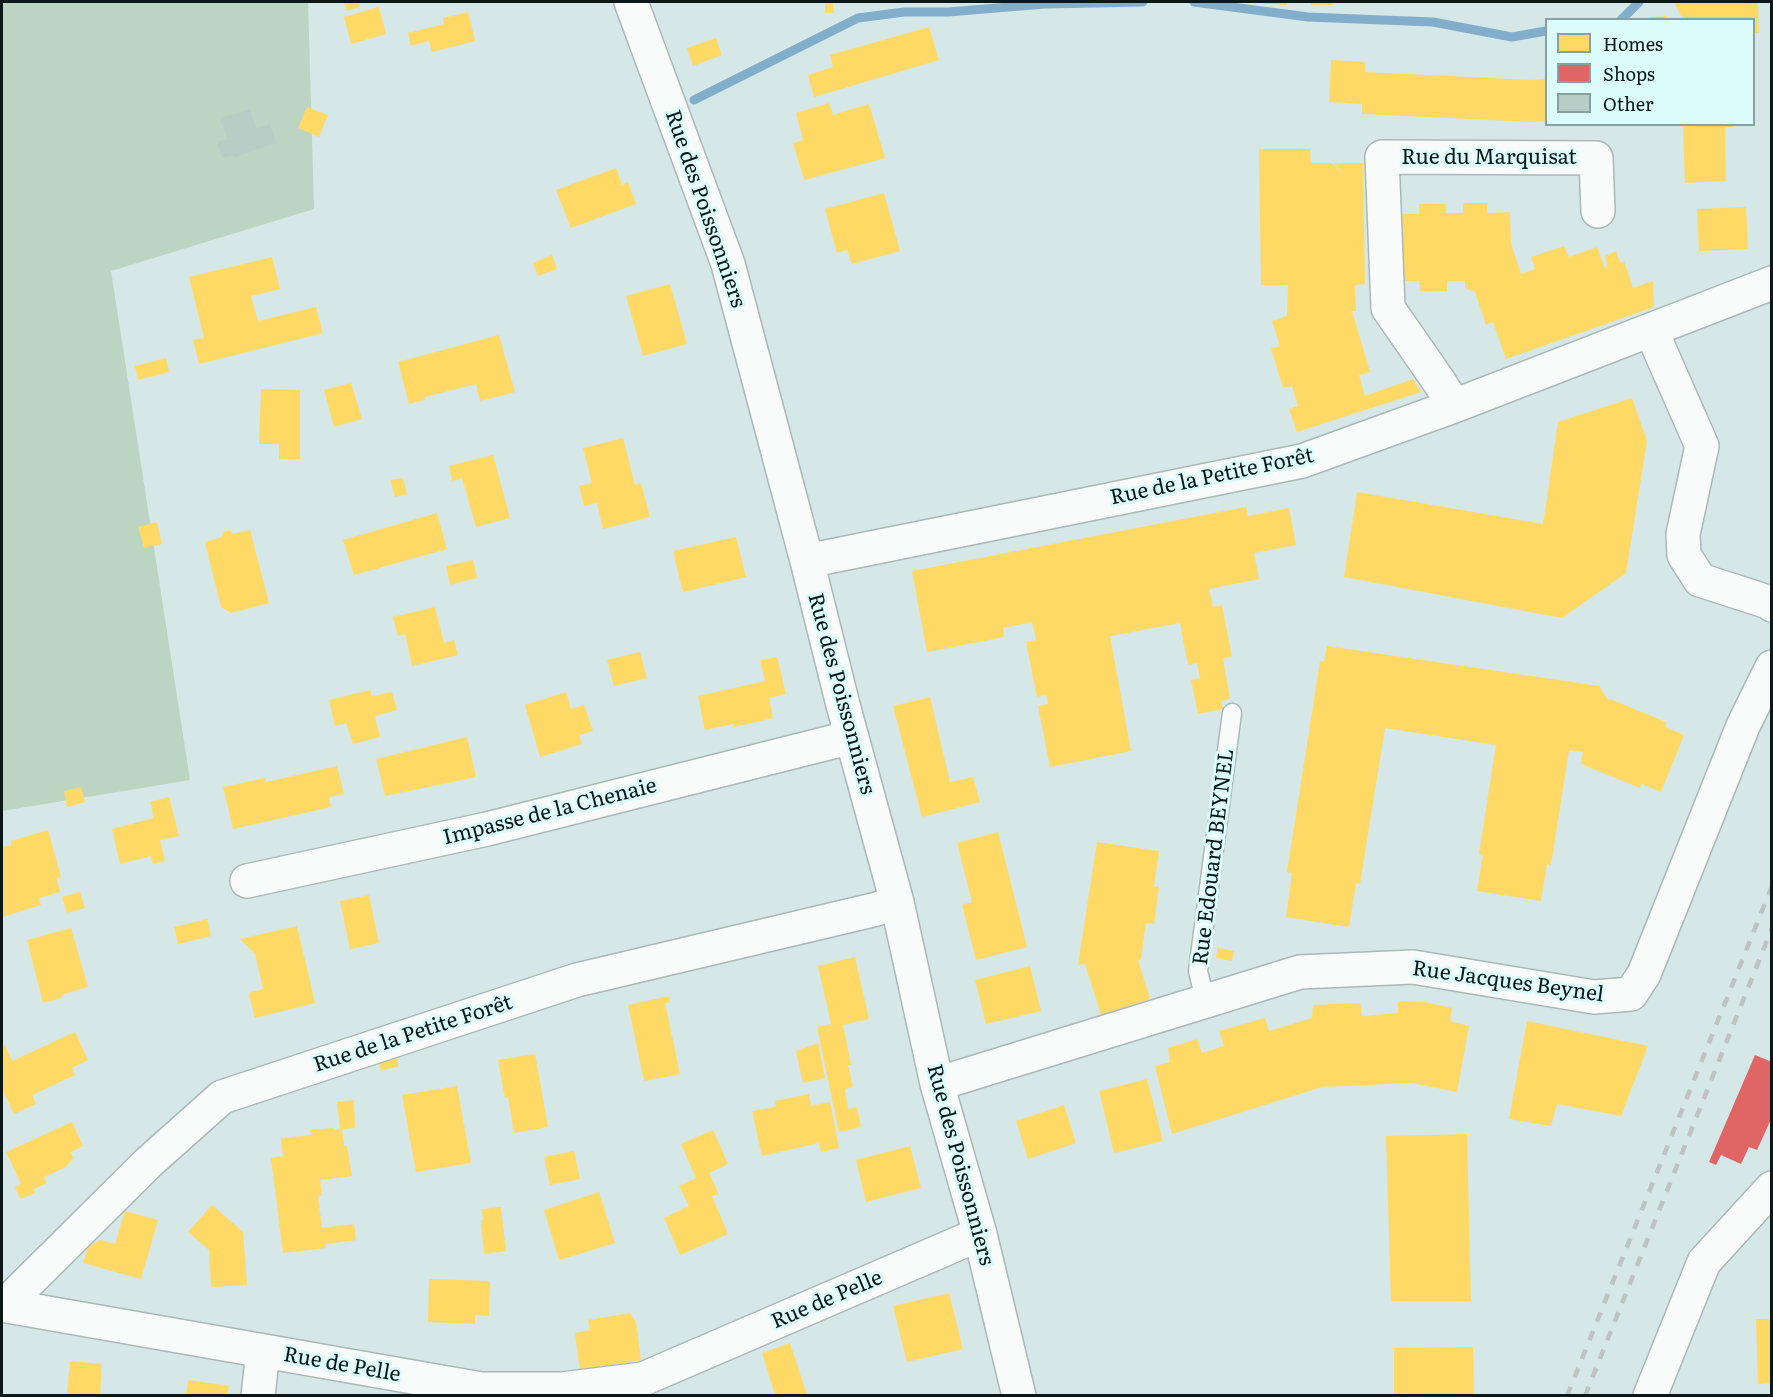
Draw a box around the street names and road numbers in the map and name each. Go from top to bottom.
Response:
street label: Rue des Poissonniers [659,107,751,311]
street label: Rue du Marquisat [1401,145,1577,171]
street label: Rue de la Petite Forêt [1108,443,1316,511]
street label: Rue des Poissonniers [802,591,880,797]
street label: Rue Edouard BEYNEL [1188,747,1240,967]
street label: Impasse de la Chenaie [441,773,659,851]
street label: Rue Jacques Beynel [1411,956,1605,1008]
street label: Rue de la Petite Forêt [310,990,516,1078]
street label: Rue des Poissonniers [921,1062,999,1268]
street label: Rue de Pelle [768,1265,886,1335]
street label: Rue de Pelle [282,1342,402,1388]

